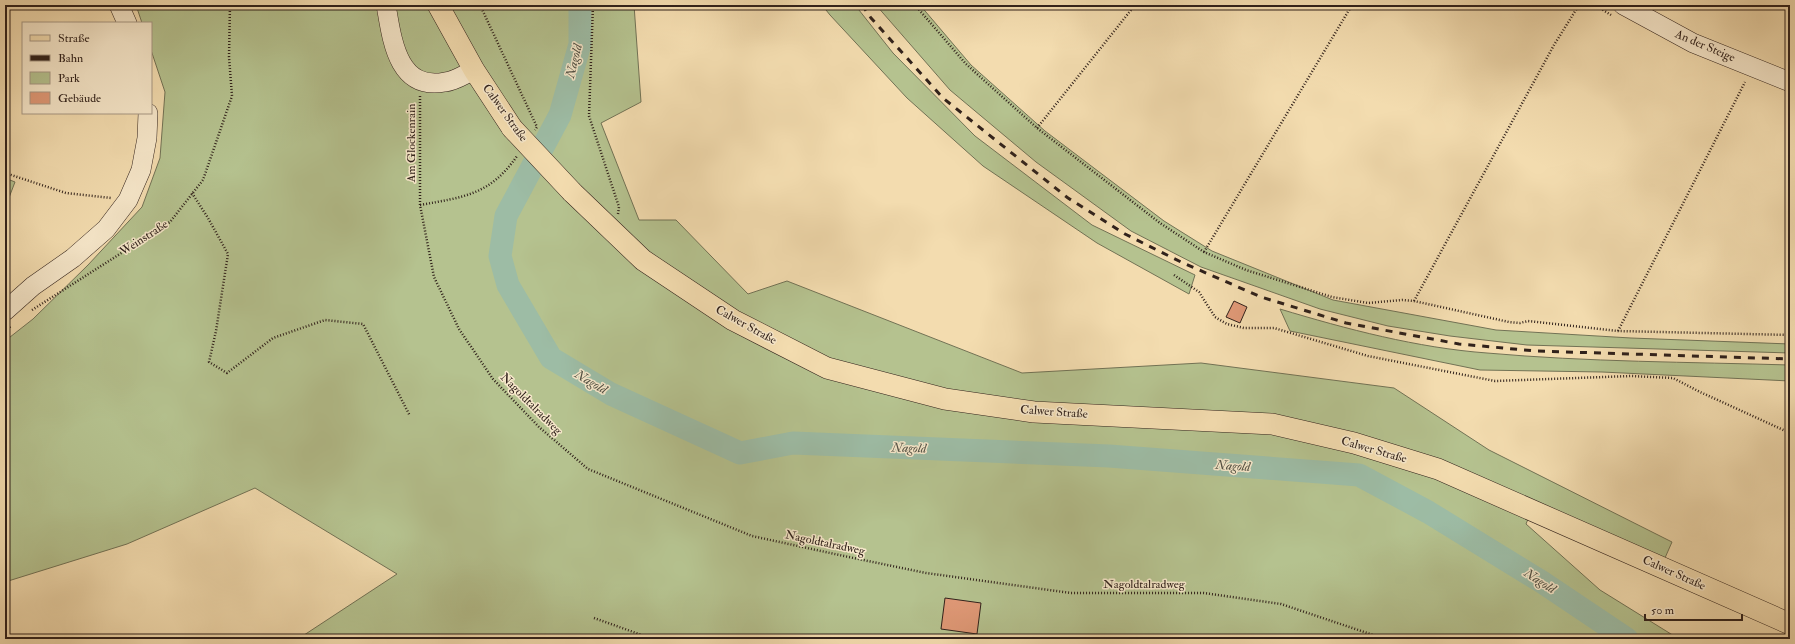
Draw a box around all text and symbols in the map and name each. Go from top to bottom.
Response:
legend [22,22,152,114]
street label: An der Steige [1672,26,1737,65]
text: Straße [58,31,89,46]
water label: Nagold [562,41,586,81]
text: Bahn [58,51,83,66]
text: Park [58,71,80,86]
street label: Calwer Straße [479,81,531,145]
text: Gebäude [58,91,101,106]
street label: Am Glockenrain [404,104,419,183]
street label: Weinstraße [116,217,171,260]
street label: Calwer Straße [713,302,779,348]
water label: Nagold [571,366,611,399]
street label: Nagoldtalradweg [497,370,566,439]
street label: Calwer Straße [1020,402,1088,422]
street label: Calwer Straße [1340,433,1408,467]
water label: Nagold [890,439,928,457]
water label: Nagold [1214,457,1252,475]
street label: Nagoldtalradweg [784,527,867,559]
street label: Calwer Straße [1640,552,1708,594]
water label: Nagold [1520,564,1560,598]
street label: Nagoldtalradweg [1103,577,1186,592]
scale bar [1645,596,1742,622]
text: 50 m [1651,603,1675,618]

